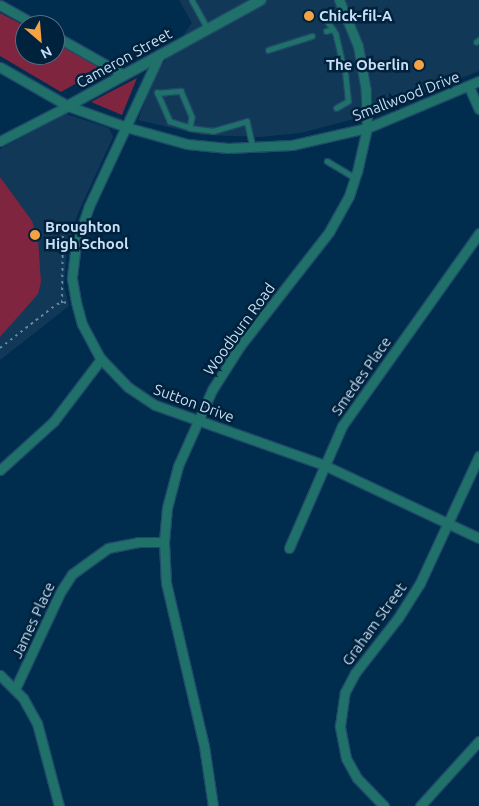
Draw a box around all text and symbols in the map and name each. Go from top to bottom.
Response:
place label: Chick-fil-A [319,7,392,25]
marker: Chick-fil-A [303,10,315,22]
north arrow [15,15,65,65]
street label: Cameron Street [73,24,175,92]
text: N [38,43,55,62]
place label: The Oberlin [326,56,409,74]
marker: The Oberlin [413,59,425,71]
street label: Smallwood Drive [350,67,462,125]
place label: Broughton High School [45,217,128,252]
marker: Broughton High School [29,229,41,241]
street label: Woodburn Road [200,279,278,379]
street label: Smedes Place [327,333,395,419]
street label: Sutton Drive [151,380,237,426]
street label: James Place [7,579,59,661]
street label: Graham Street [338,579,410,669]

